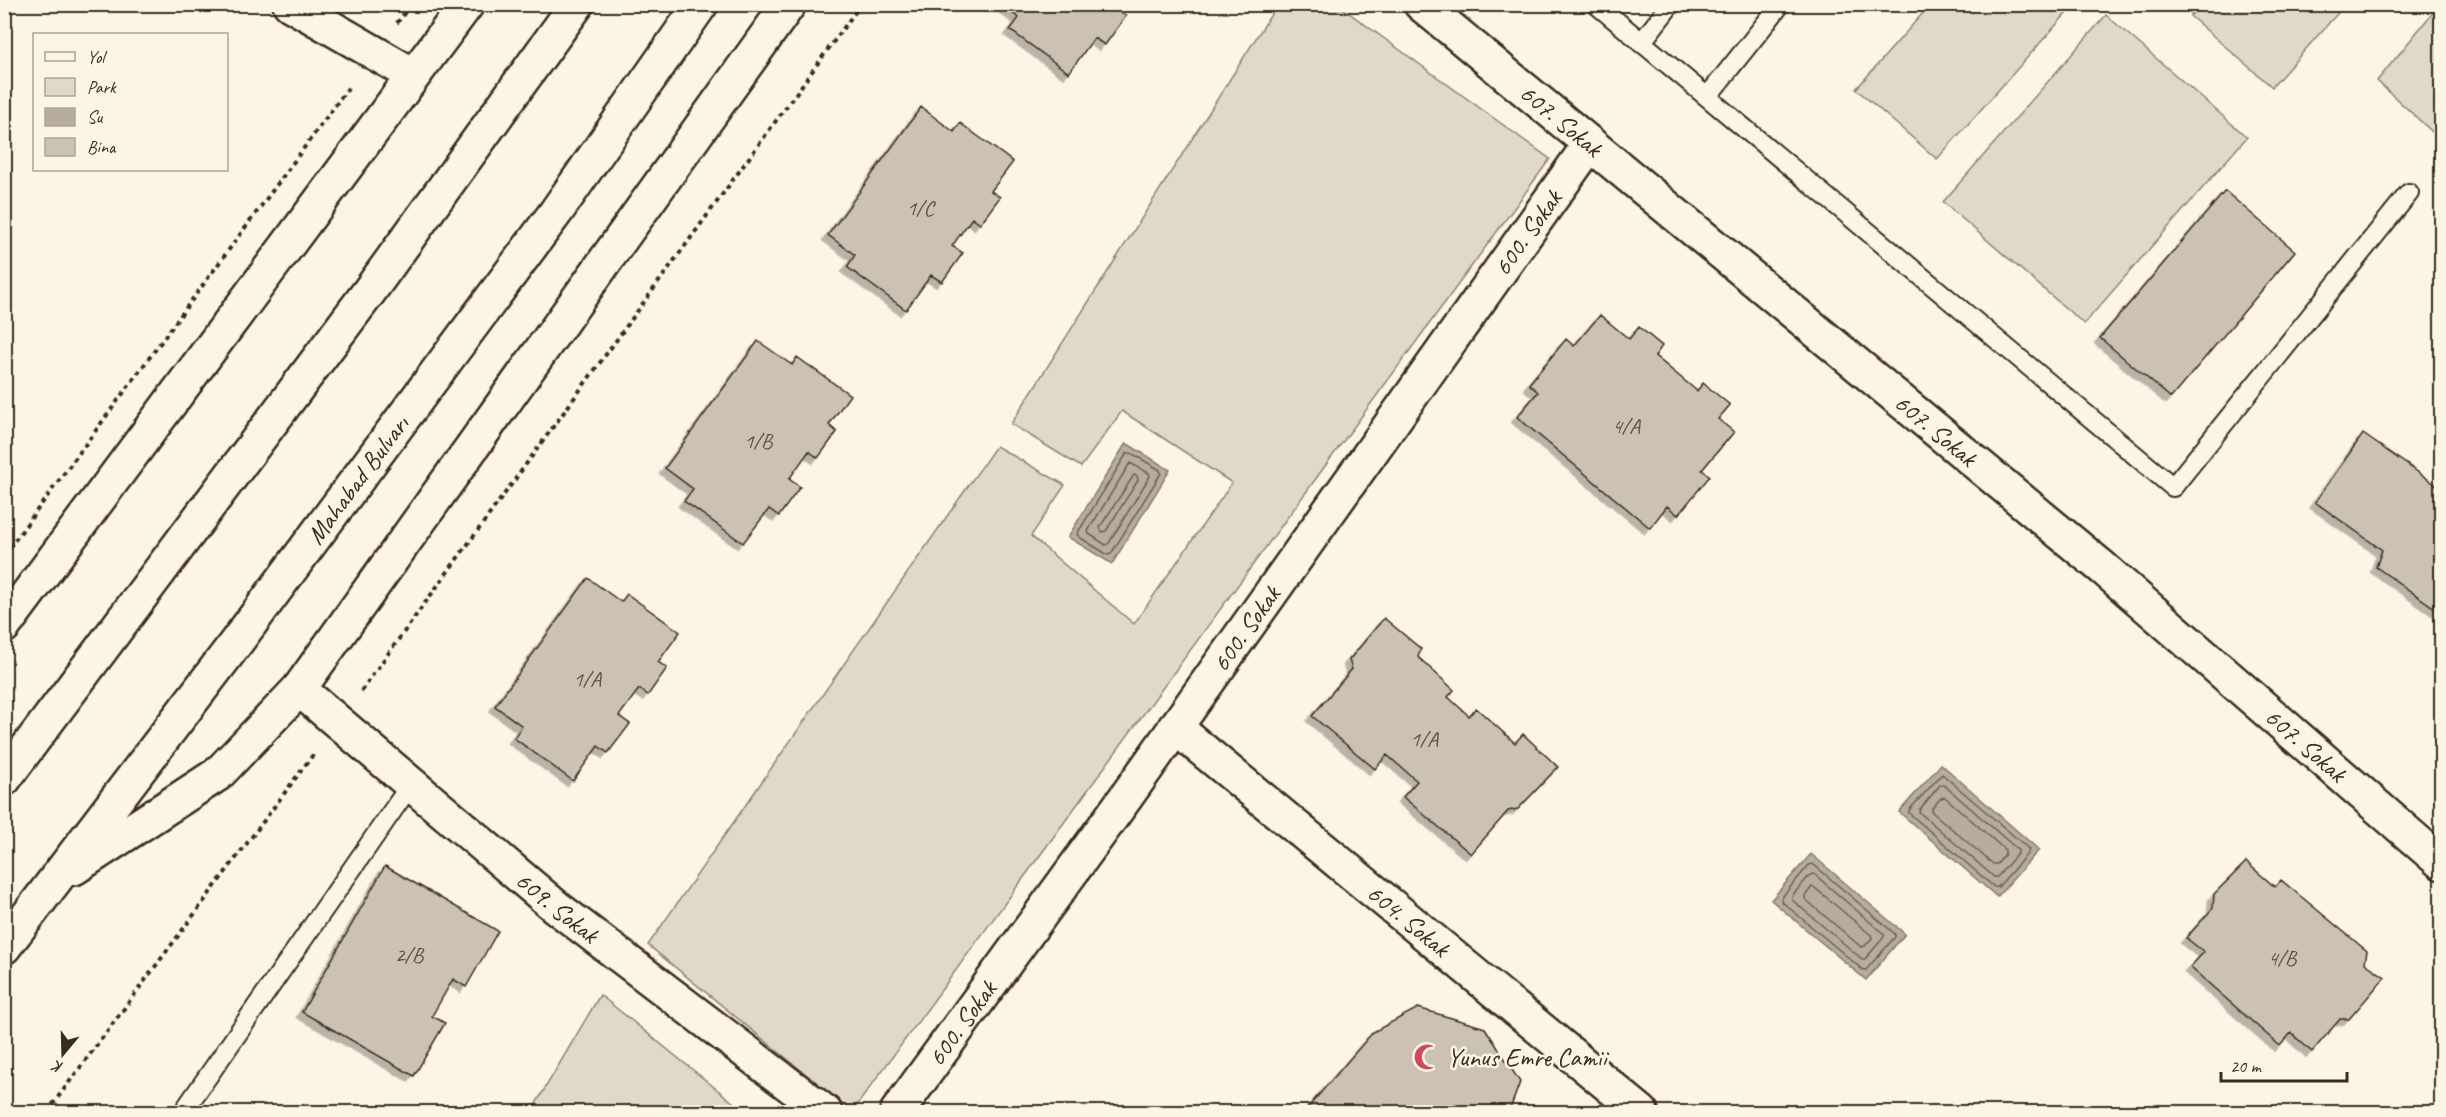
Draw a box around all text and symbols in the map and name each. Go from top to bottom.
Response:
legend [33,33,228,171]
text: Yol [87,46,107,68]
text: Park [87,76,117,98]
street label: 607. Sokak [1513,76,1611,165]
text: Su [87,106,103,128]
text: Bina [87,136,117,158]
street label: 600. Sokak [1485,182,1570,282]
house number: 1/C [906,194,936,222]
street label: 607. Sokak [1888,386,1985,474]
street label: Mahabad Bulvarı [299,408,417,550]
house number: 4/A [1612,412,1641,440]
house number: 1/B [744,427,774,455]
street label: 600. Sokak [1204,578,1288,678]
house number: 1/A [573,665,602,693]
street label: 607. Sokak [2258,700,2355,790]
house number: 1/A [1410,725,1439,753]
street label: 609. Sokak [509,863,607,951]
street label: 604. Sokak [1360,876,1458,965]
house number: 2/B [395,941,425,969]
house number: 4/B [2268,944,2298,972]
street label: 600. Sokak [920,973,1005,1072]
north arrow [33,1024,93,1084]
place label: Yunus Emre Camii [1447,1041,1609,1074]
mosque icon: Yunus Emre Camii [1412,1042,1442,1072]
scale bar [2221,1045,2347,1083]
text: K [48,1055,66,1078]
text: 20 m [2230,1055,2263,1077]

